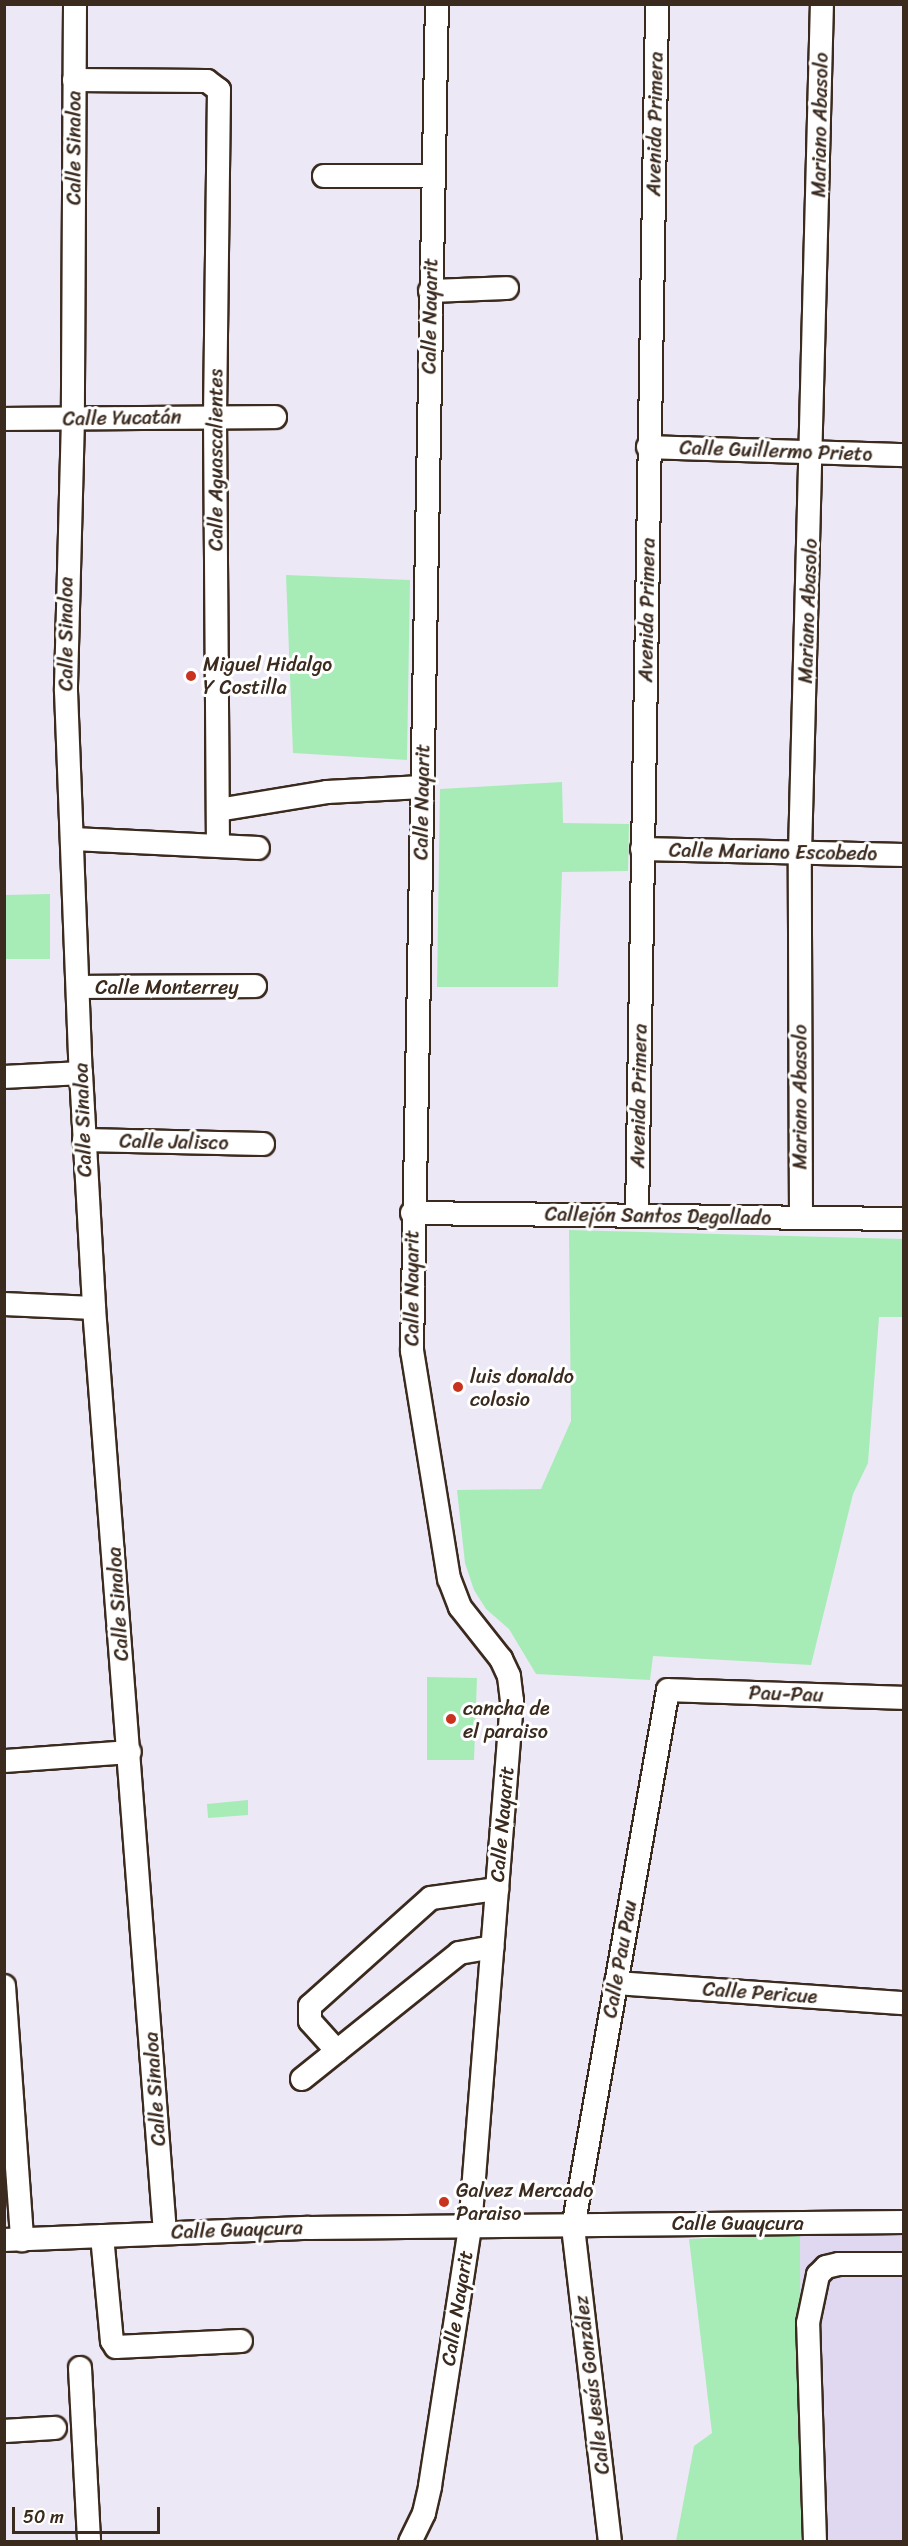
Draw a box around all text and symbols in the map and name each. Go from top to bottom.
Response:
street label: Avenida Primera [642,52,668,196]
street label: Mariano Abasolo [807,52,833,198]
street label: Calle Sinaloa [62,91,86,205]
street label: Calle Nayarit [417,258,443,374]
street label: Calle Aguascalientes [204,369,228,551]
street label: Calle Yucatán [62,405,182,431]
street label: Calle Guillermo Prieto [679,436,873,466]
street label: Avenida Primera [634,538,660,682]
street label: Mariano Abasolo [793,538,823,684]
street label: Calle Sinaloa [54,577,78,691]
place label: Miguel Hidalgo Y Costilla [203,652,332,699]
marker: Miguel Hidalgo Y Costilla [184,669,198,683]
street label: Calle Nayarit [409,744,435,860]
street label: Calle Mariano Escobedo [669,838,877,866]
street label: Calle Monterrey [96,975,238,999]
street label: Avenida Primera [626,1024,652,1168]
street label: Mariano Abasolo [788,1024,812,1170]
street label: Calle Sinaloa [69,1063,97,1177]
street label: Calle Jalisco [119,1129,229,1155]
street label: Callejón Santos Degollado [545,1202,771,1230]
street label: Calle Nayarit [400,1230,424,1346]
place label: luis donaldo colosio [470,1364,574,1411]
marker: luis donaldo colosio [451,1380,465,1394]
street label: Calle Sinaloa [102,1546,134,1662]
street label: Pau-Pau [748,1681,824,1707]
place label: cancha de el paraiso [463,1696,550,1743]
marker: cancha de el paraiso [444,1712,458,1726]
street label: Calle Nayarit [485,1765,519,1883]
street label: Calle Pau Pau [598,1898,642,2020]
street label: Calle Pericue [701,1977,819,2009]
street label: Calle Sinaloa [139,2031,171,2147]
place label: Galvez Mercado Paraiso [456,2178,594,2225]
marker: Galvez Mercado Paraiso [437,2195,451,2209]
street label: Calle Guaycura [672,2211,804,2235]
street label: Calle Guaycura [171,2216,303,2244]
street label: Calle Nayarit [436,2249,478,2367]
street label: Calle Jesús González [569,2293,615,2477]
scale bar [15,2495,164,2533]
text: 50 m [23,2501,64,2533]

